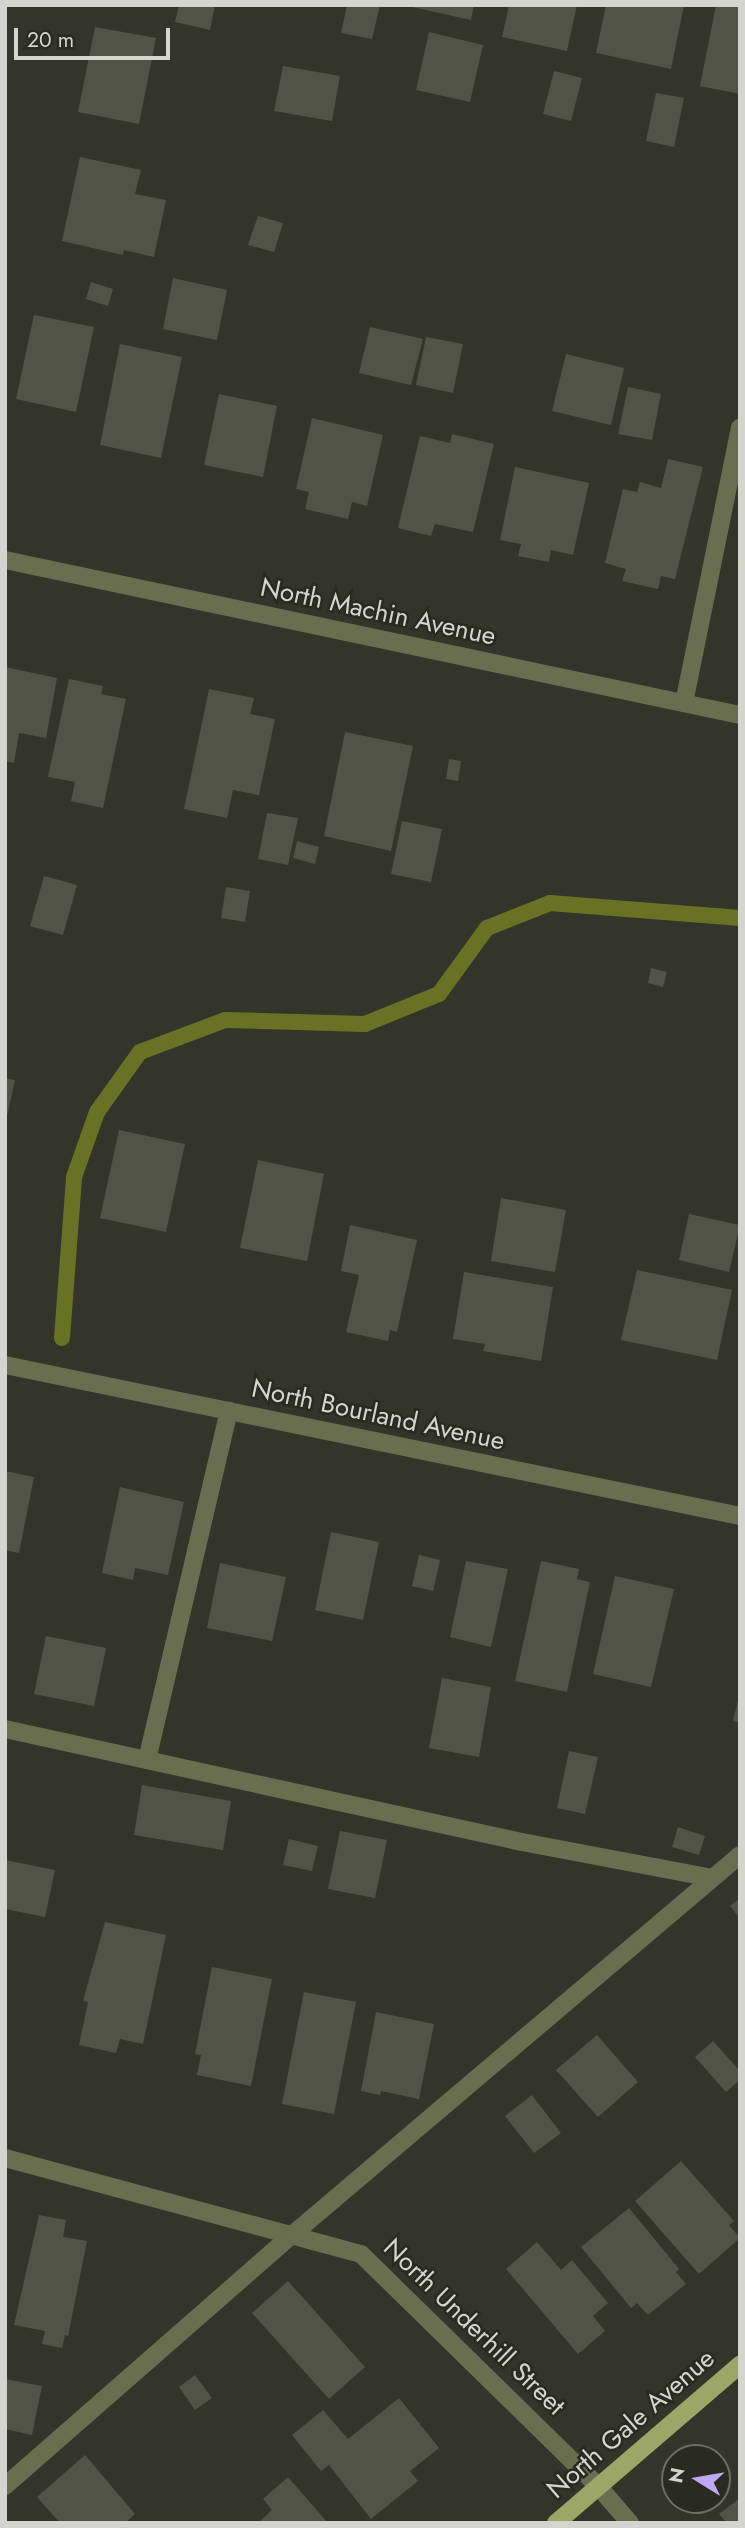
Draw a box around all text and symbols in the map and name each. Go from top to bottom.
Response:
scale bar [18,14,173,58]
text: 20 m [27,25,74,55]
street label: North Machin Avenue [257,572,499,652]
street label: North Bourland Avenue [249,1373,507,1457]
street label: North Underhill Street [377,2232,571,2422]
street label: North Gale Avenue [541,2343,721,2505]
north arrow [661,2444,731,2514]

